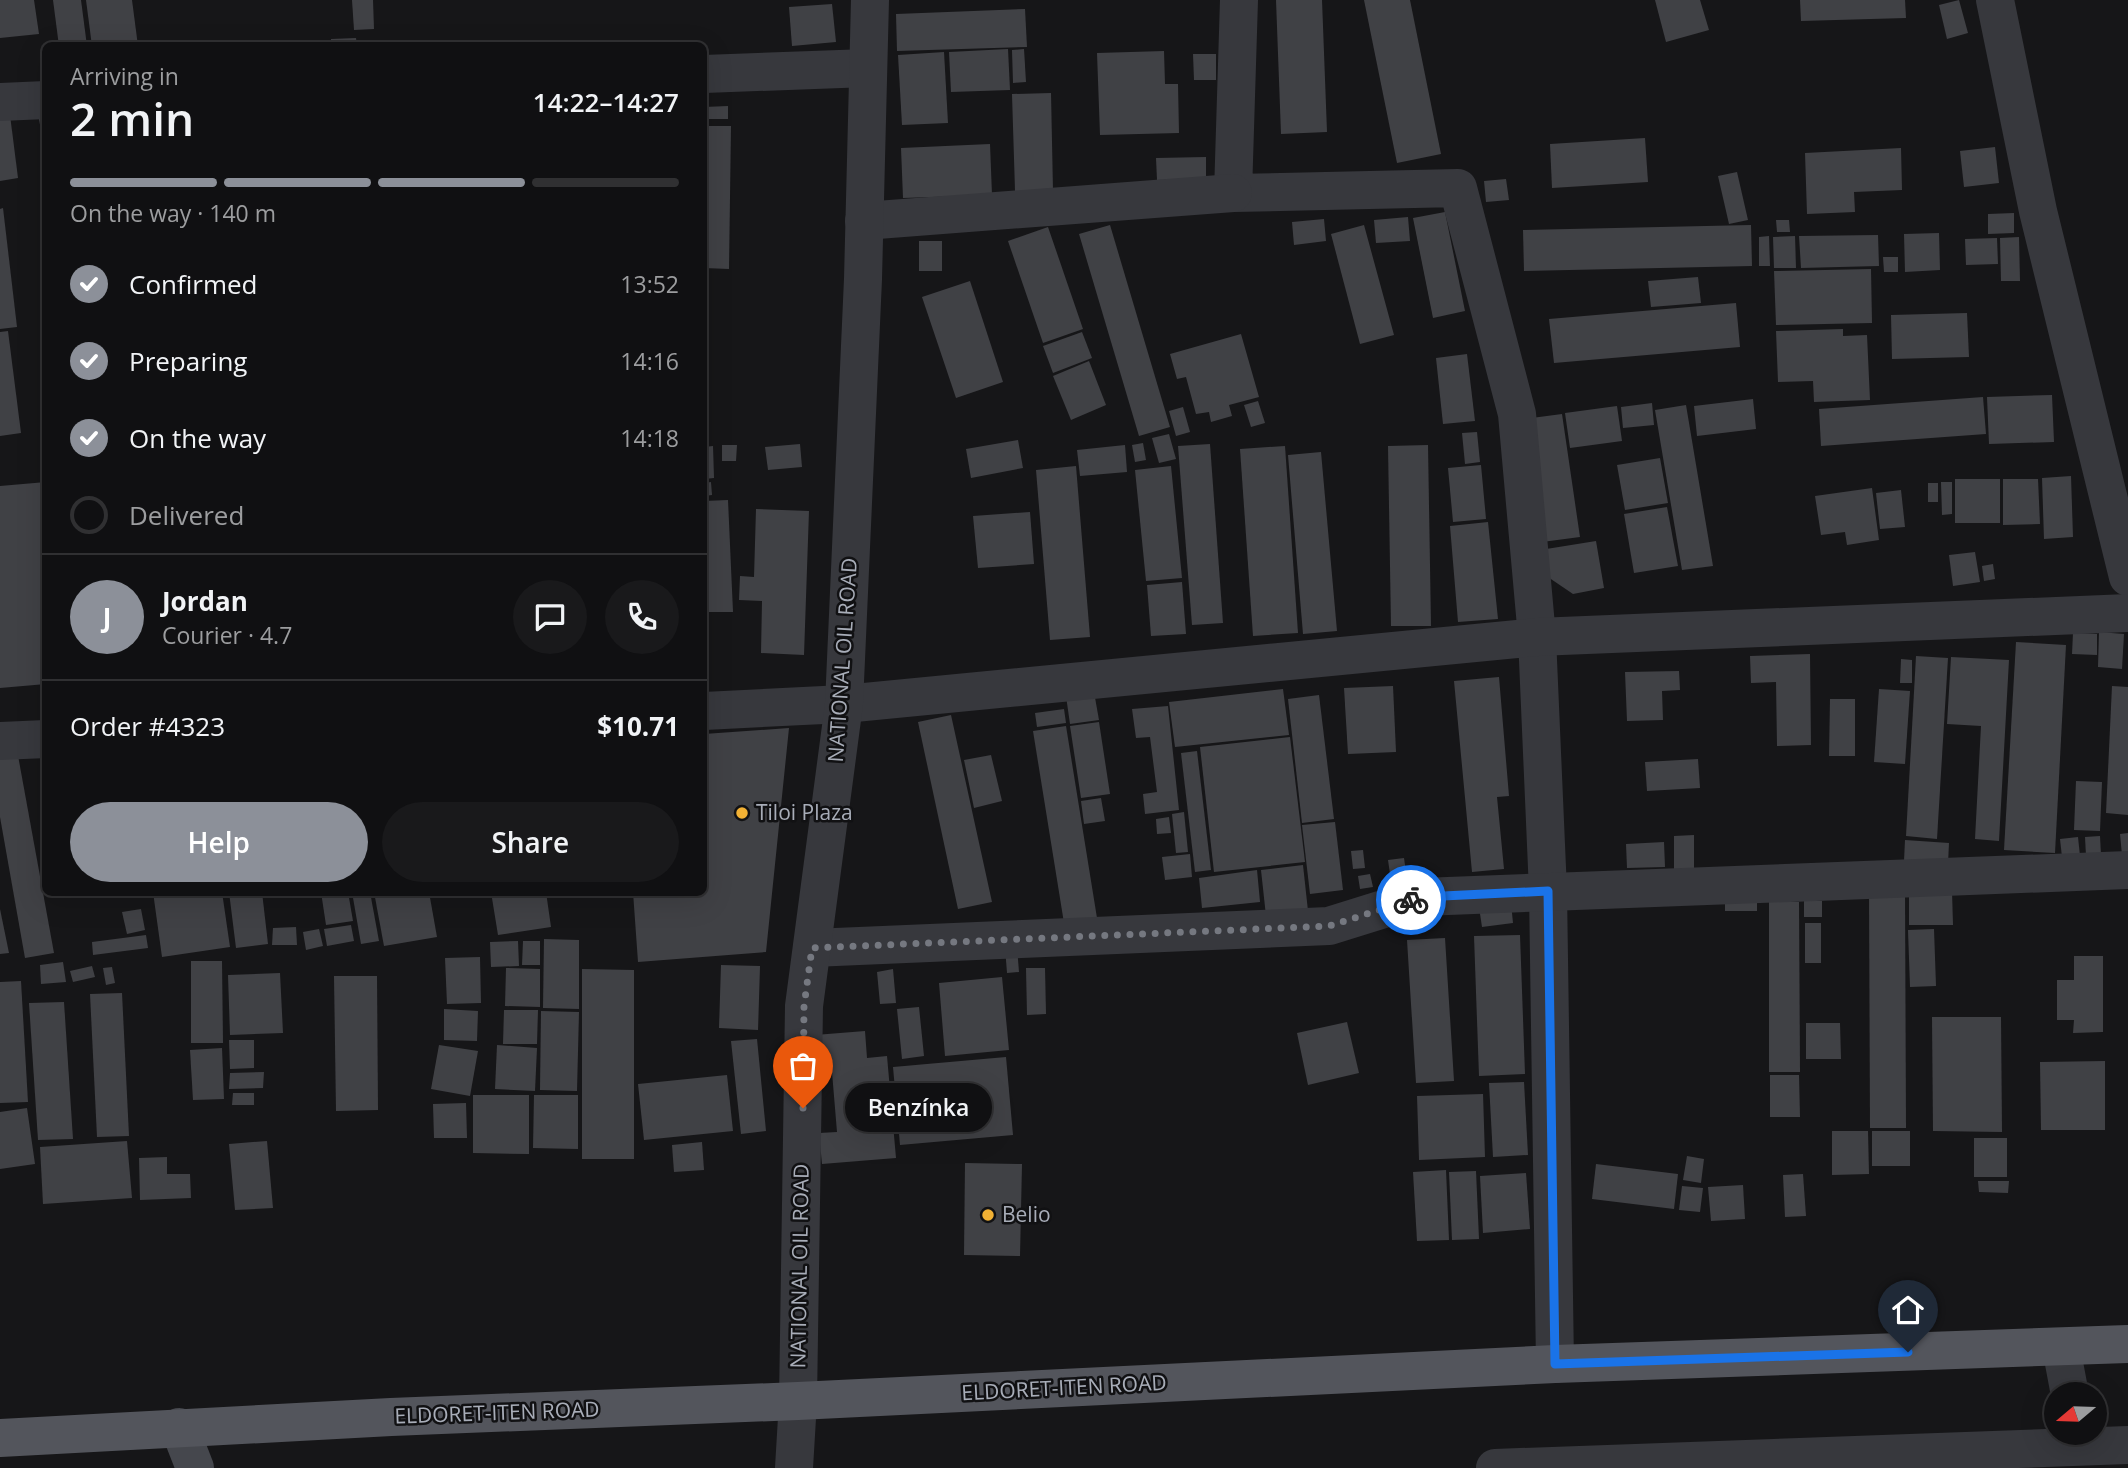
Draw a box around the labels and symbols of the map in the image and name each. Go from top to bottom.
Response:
street label: NATIONAL OIL ROAD [821,557,863,763]
place label: Tiloi Plaza [756,798,853,826]
marker: Tiloi Plaza [734,805,750,821]
courier [1376,865,1446,935]
pin [773,1036,833,1108]
callout: Benzínka [845,1084,992,1132]
street label: NATIONAL OIL ROAD [783,1163,815,1369]
place label: Belio [1002,1200,1051,1228]
marker: Belio [980,1207,996,1223]
pin [1878,1280,1938,1352]
street label: ELDORET-ITEN ROAD [961,1368,1167,1406]
north arrow [2044,1382,2107,1446]
street label: ELDORET-ITEN ROAD [394,1394,600,1430]

